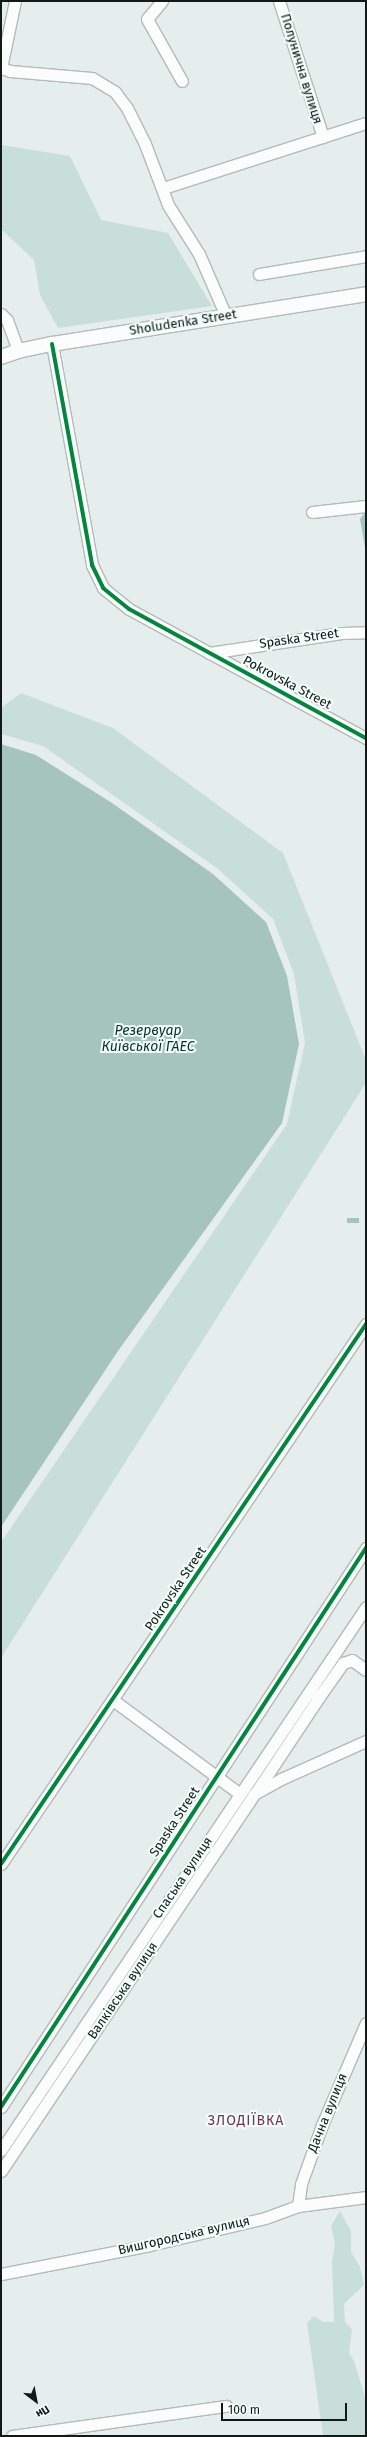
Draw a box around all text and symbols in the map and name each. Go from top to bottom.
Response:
street label: Полунична вулиця [277,12,325,126]
street label: Sholudenka Street [128,307,238,339]
street label: Spaska Street [258,626,340,652]
street label: Pokrovska Street [240,653,334,713]
water label: Резервуар Київської ГАЕС [102,1023,194,1056]
street label: Pokrovska Street [142,1544,210,1634]
street label: Spaska Street [147,1784,203,1860]
street label: Спаська вулиця [150,1834,216,1922]
street label: Валківська вулиця [85,1940,161,2042]
street label: Дачна вулиця [305,2071,351,2155]
district label: ЗЛОДІЇВКА [208,2113,284,2129]
street label: Вишгородська вулиця [117,2213,251,2259]
north arrow [16,2381,56,2421]
scale bar [223,2395,349,2421]
text: Пн [33,2402,52,2421]
text: 100 m [228,2403,260,2417]

